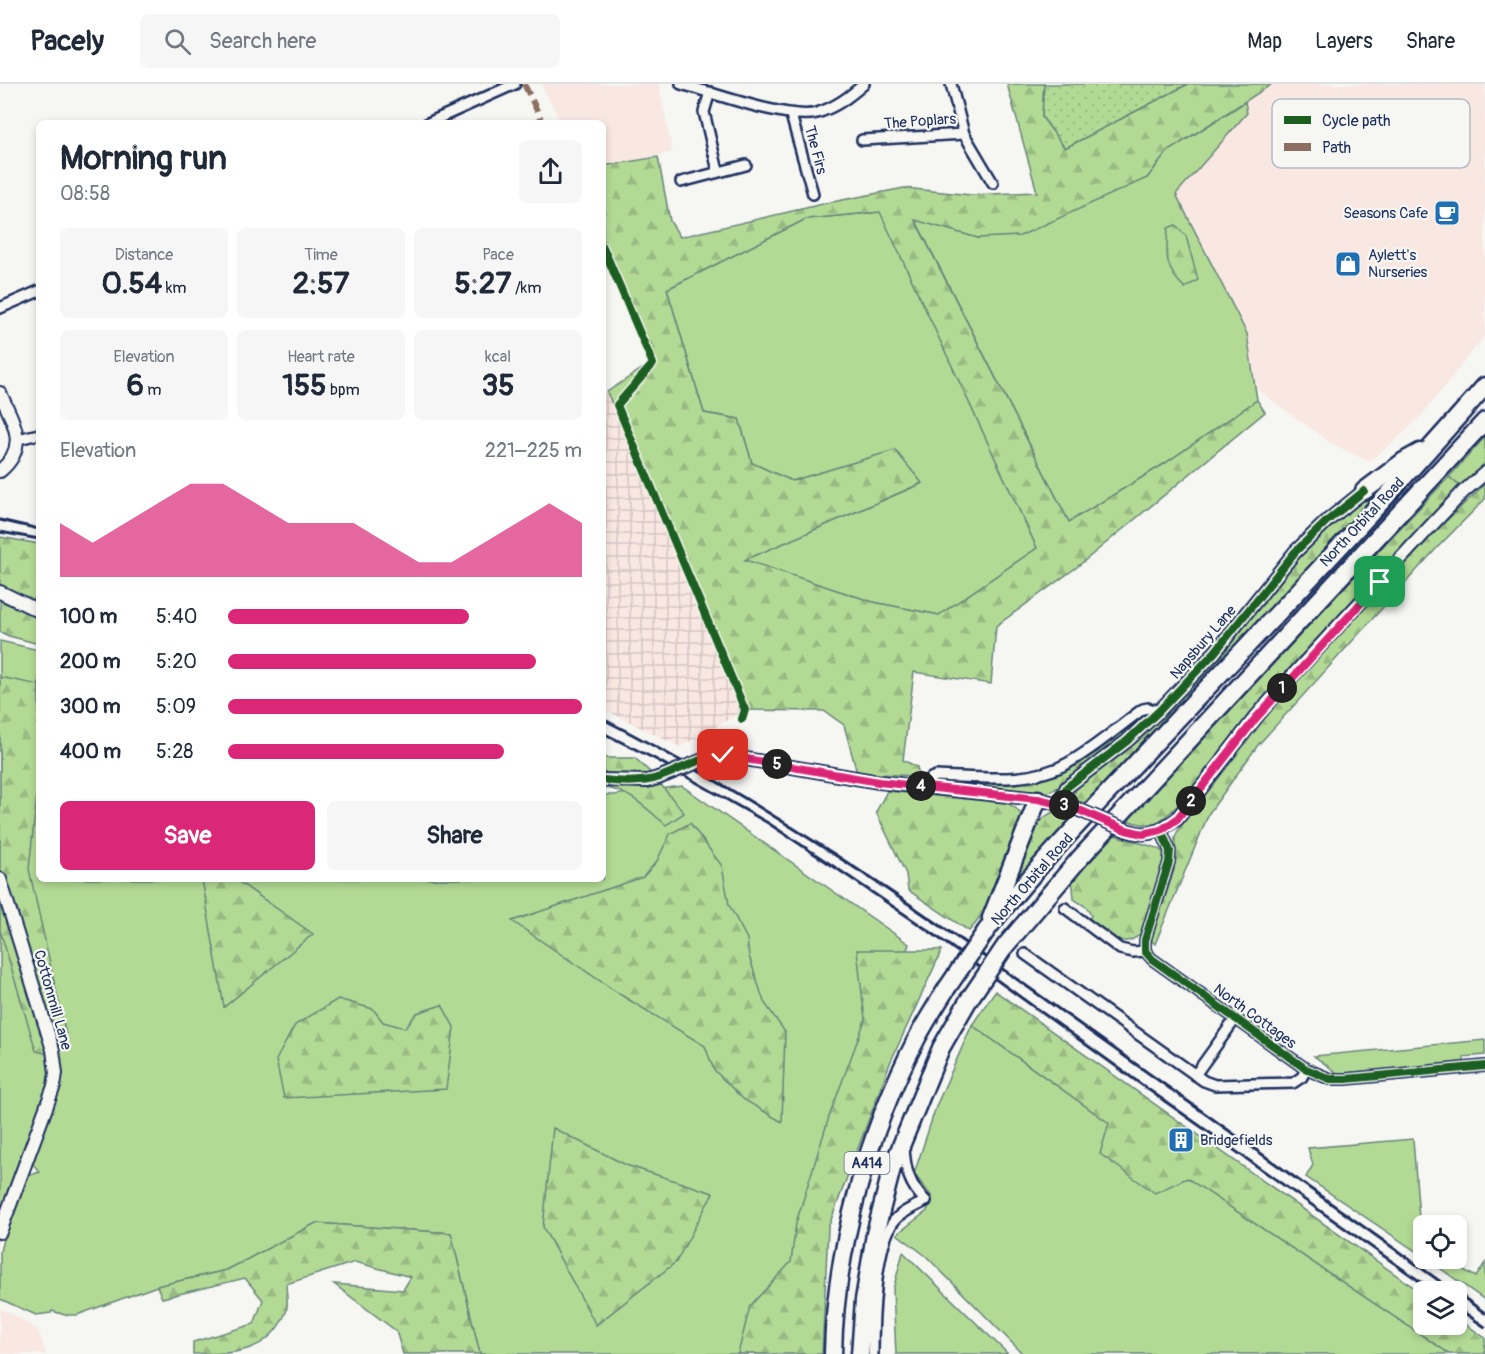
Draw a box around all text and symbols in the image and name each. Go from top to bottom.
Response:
search box [140,14,560,68]
text: Pacely [30,24,104,59]
icon: search [161,25,194,58]
text: Search here [209,27,316,55]
text: Map [1247,28,1282,55]
text: Layers [1315,28,1373,55]
text: Share [1406,28,1455,55]
legend [1272,99,1470,168]
street label: The Poplars [883,109,957,133]
text: Cycle path [1322,111,1390,131]
street label: The Firs [800,124,831,177]
text: Morning run [60,138,227,179]
text: Path [1322,138,1351,158]
button: share [519,140,582,203]
text: 08:58 [60,181,110,206]
cafe icon: Seasons Cafe [1432,198,1462,228]
place label: Seasons Cafe [1343,204,1429,223]
text: Distance [115,245,173,265]
text: Time [304,245,338,265]
text: Pace [482,245,514,265]
place label: Aylett's Nurseries [1368,246,1428,282]
shop icon: Aylett's Nurseries [1333,249,1363,279]
text: 0.54 [101,265,162,302]
text: 2:57 [293,265,349,302]
text: 5:27 [454,265,511,302]
text: km [162,278,187,298]
text: /km [511,278,542,298]
text: Elevation [114,347,174,367]
text: Heart rate [287,347,355,367]
text: kcal [485,347,511,367]
text: 6 [126,367,144,404]
text: 155 [282,367,327,404]
text: 35 [482,367,515,404]
text: m [144,380,162,400]
text: bpm [327,380,360,400]
text: Elevation [60,438,136,463]
text: 221–225 m [485,438,582,463]
street label: North Orbital Road [1316,474,1409,571]
pin [1354,556,1405,607]
icon: arrive [1363,565,1396,598]
street label: Napsbury Lane [1166,601,1241,683]
text: 100 m [60,604,117,629]
text: 5:40 [156,604,197,629]
text: 200 m [60,649,121,674]
text: 5:20 [156,649,197,674]
pin: 1 [1267,673,1297,703]
text: 1 [1279,678,1285,698]
text: 300 m [60,694,121,719]
text: 5:09 [156,694,196,719]
pin [697,729,748,780]
icon: check [706,738,739,771]
text: 400 m [60,739,121,764]
text: 5:28 [156,739,193,764]
pin: 5 [762,749,792,779]
text: 5 [773,754,781,774]
pin: 4 [906,771,936,801]
text: 4 [916,776,926,796]
pin: 2 [1176,786,1206,816]
pin: 3 [1049,790,1079,820]
text: 2 [1187,791,1195,811]
text: 3 [1060,795,1068,815]
button: Save [60,801,315,870]
button: Share [327,801,582,870]
street label: North Orbital Road [987,829,1078,929]
street label: Cottonmill Lane [29,948,76,1053]
street label: North Cottages [1210,980,1300,1053]
building icon: Bridgefields [1166,1125,1196,1155]
place label: Bridgefields [1200,1131,1273,1150]
road number: A414 [844,1152,890,1174]
map controls [1413,1215,1467,1335]
button: locate [1413,1215,1467,1269]
button: layers [1413,1281,1467,1335]

